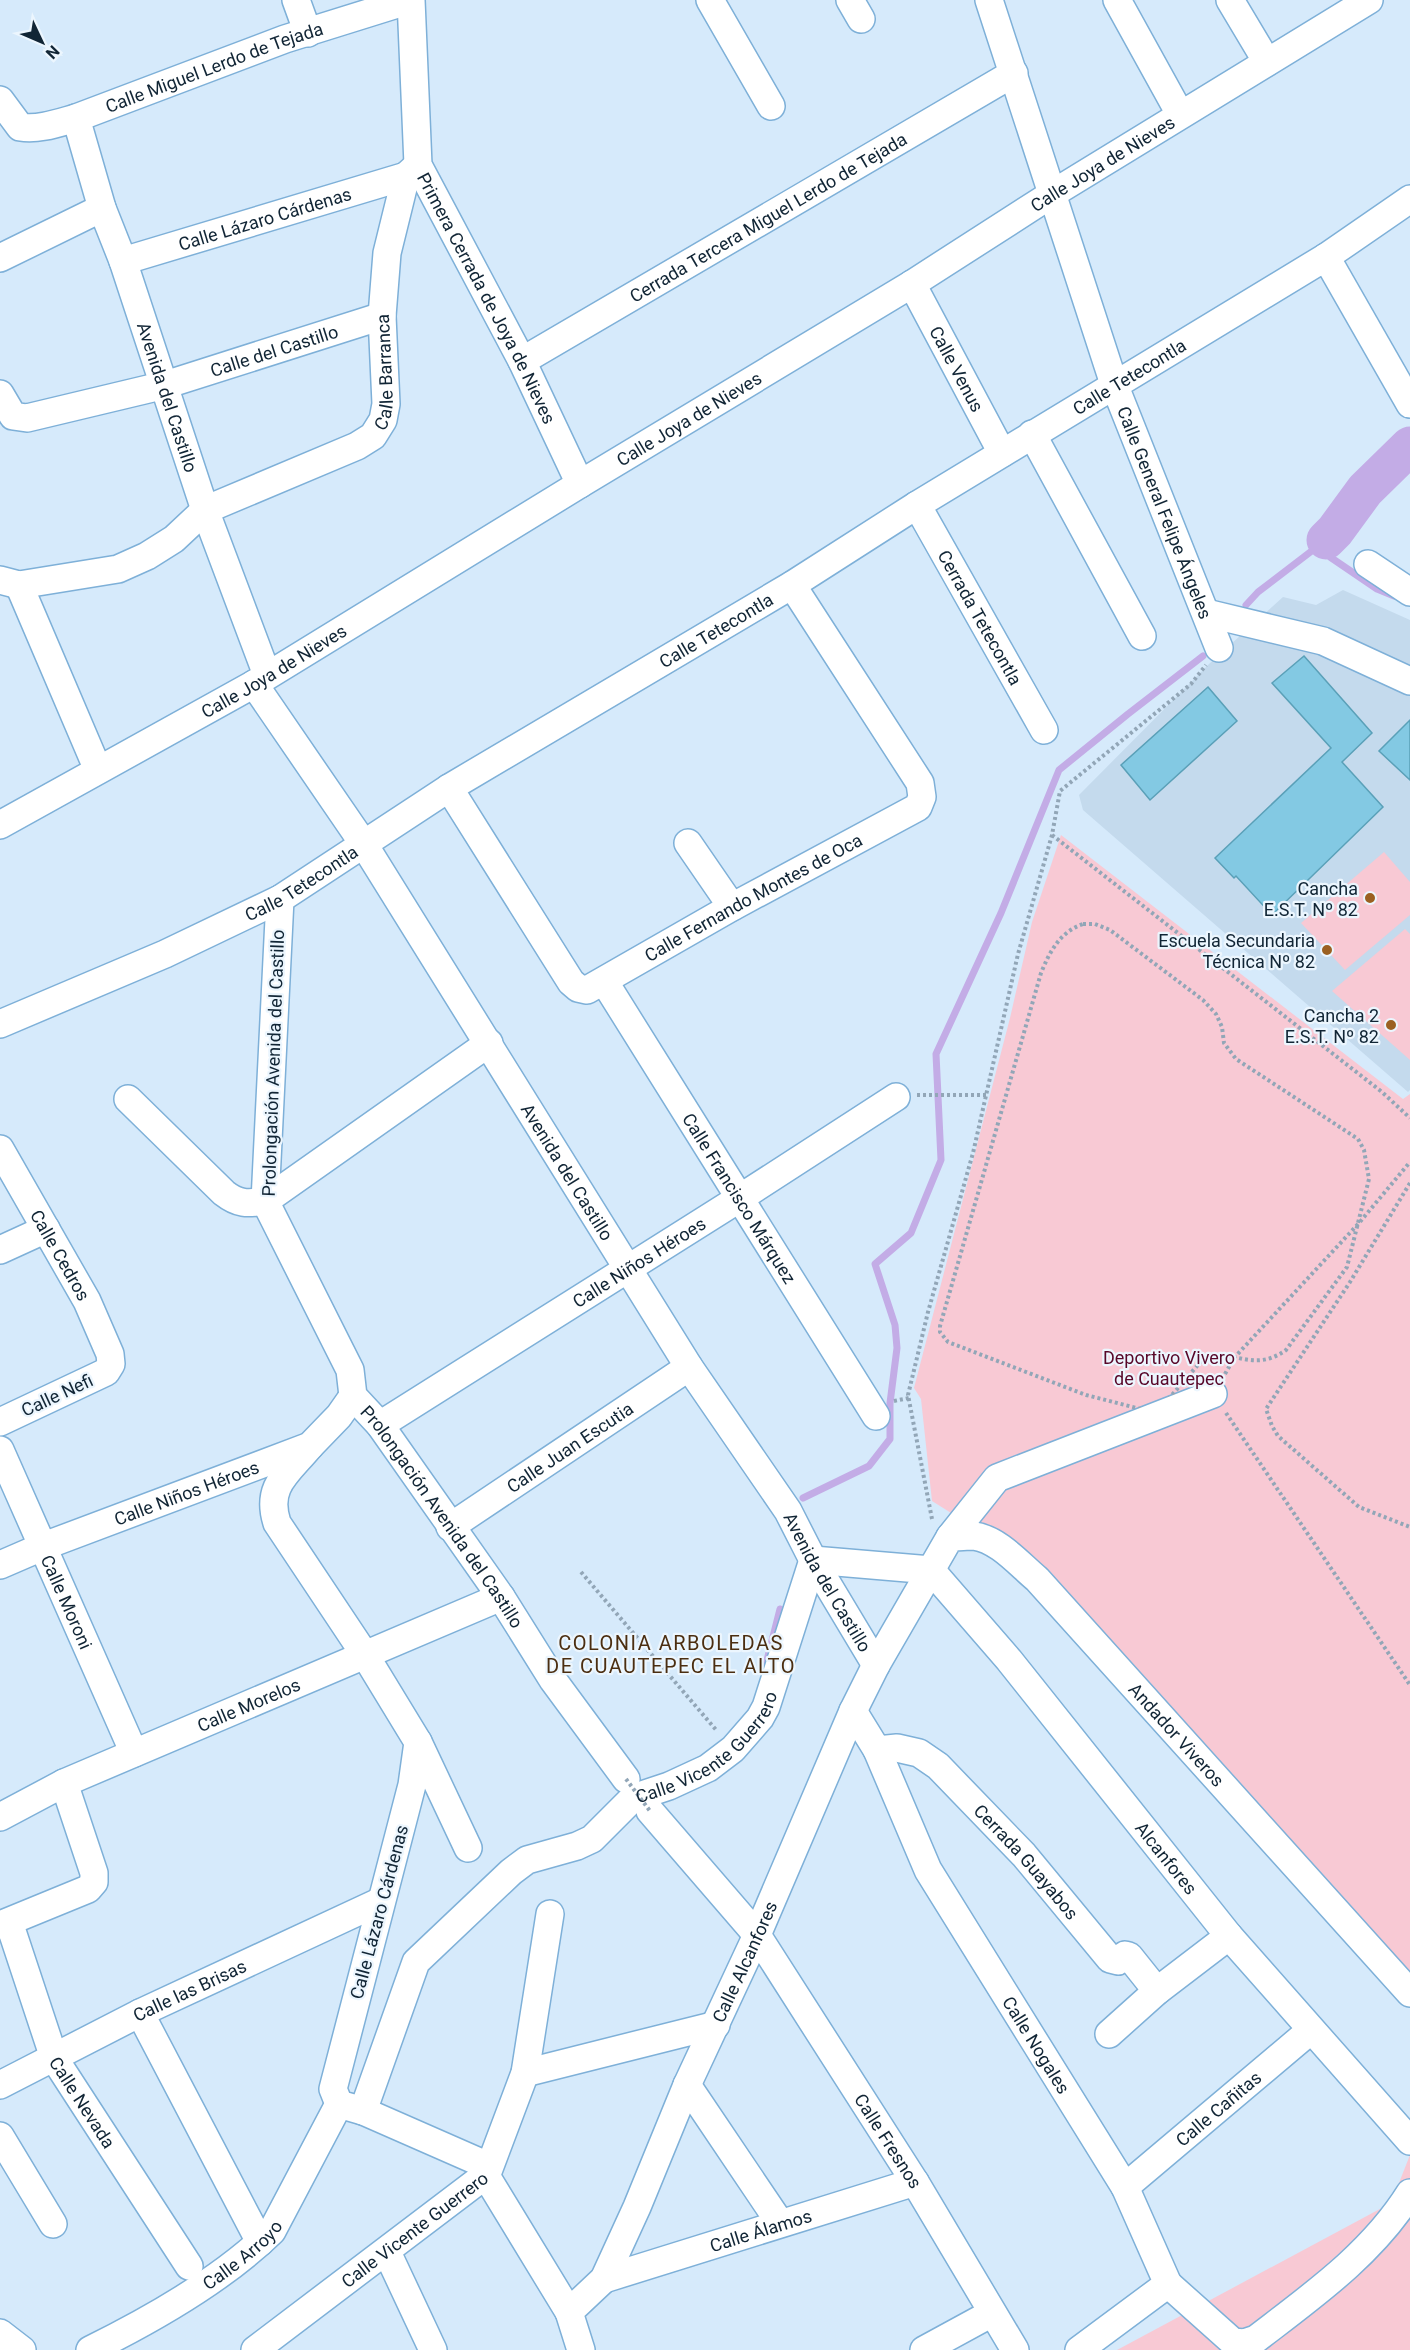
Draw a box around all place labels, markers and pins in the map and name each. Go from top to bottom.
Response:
place label: Cancha E.S.T. Nº 82 [1264,878,1358,920]
marker: Cancha E.S.T. Nº 82 [1363,891,1377,905]
place label: Escuela Secundaria Técnica Nº 82 [1158,930,1315,972]
marker: Escuela Secundaria Técnica Nº 82 [1320,943,1334,957]
place label: Cancha 2 E.S.T. Nº 82 [1285,1005,1379,1047]
marker: Cancha 2 E.S.T. Nº 82 [1384,1018,1398,1032]

